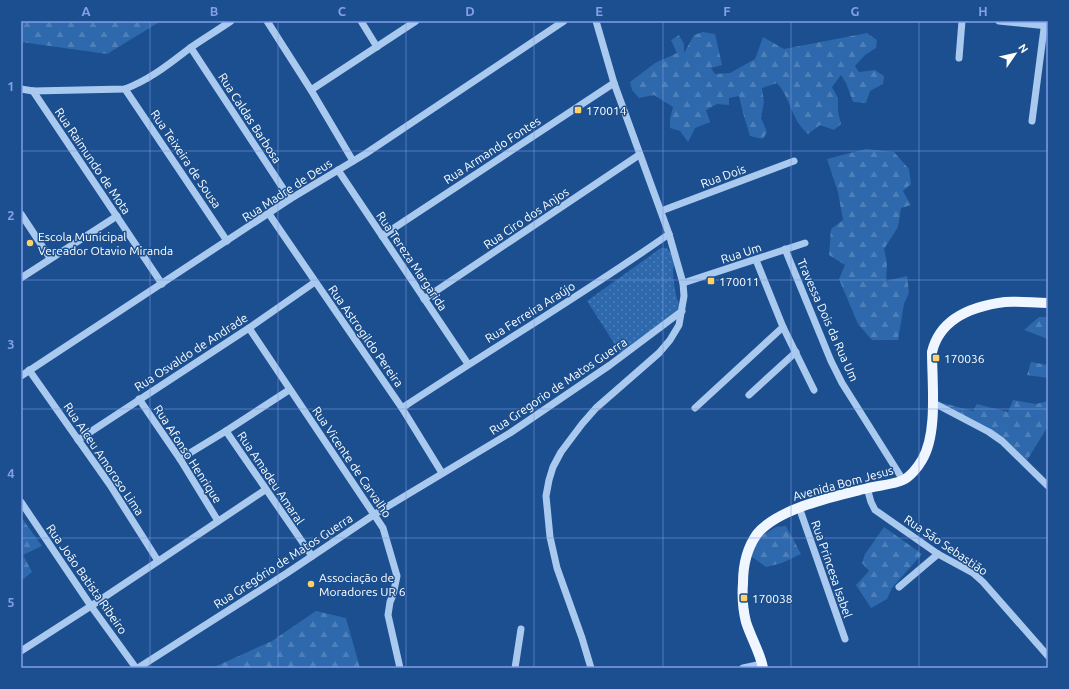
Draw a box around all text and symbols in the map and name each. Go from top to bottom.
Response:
text: A [81,4,91,18]
text: B [210,4,219,18]
text: C [338,4,347,18]
text: D [465,4,475,18]
text: E [595,4,603,18]
text: F [723,4,731,18]
text: G [851,4,860,18]
text: H [978,4,988,18]
north arrow [995,34,1035,74]
text: N [1016,42,1031,55]
street label: Rua Caldas Barbosa [216,71,284,165]
text: 1 [7,79,15,93]
place label: 170014 [586,104,627,117]
street label: Rua Raimundo de Mota [53,105,133,217]
marker: 170014 [573,105,583,115]
street label: Rua Teixeira de Sousa [148,107,224,211]
street label: Rua Armando Fontes [441,114,543,186]
street label: Rua Madre de Deus [240,156,334,224]
street label: Rua Dois [699,162,747,190]
street label: Rua Ciro dos Anjos [481,185,571,251]
text: 2 [7,208,15,222]
street label: Rua Tereza Margarida [374,209,450,313]
place label: Escola Municipal Vereador Otavio Miranda [38,230,173,257]
marker: Escola Municipal Vereador Otavio Miranda [25,238,35,248]
street label: Rua Um [719,240,763,266]
street label: Travessa Dois da Rua Um [795,257,861,383]
place label: 170011 [719,275,760,288]
marker: 170011 [706,276,716,286]
street label: Rua Ferreira Araújo [483,279,577,345]
street label: Rua Astrogildo Pereira [326,283,406,389]
street label: Rua Osvaldo de Andrade [132,311,250,393]
street label: Rua Gregorio de Matos Guerra [487,335,629,437]
text: 3 [7,337,15,351]
place label: 170036 [944,352,985,365]
marker: 170036 [931,353,941,363]
street label: Rua Alceu Amoroso Lima [61,400,147,518]
street label: Rua Afonso Henrique [151,403,225,505]
street label: Rua Vicente de Carvalho [310,404,394,520]
street label: Rua Amadeu Amaral [235,429,307,527]
street label: Avenida Bom Jesus [791,463,895,503]
text: 4 [7,466,15,480]
street label: Rua Gregório de Matos Guerra [211,511,355,611]
street label: Rua São Sebastião [902,512,990,578]
street label: Rua Princesa Isabel [809,519,855,619]
street label: Rua João Batista Ribeiro [44,522,130,636]
place label: Associação de Moradores UR 6 [319,571,406,598]
marker: Associação de Moradores UR 6 [306,579,316,589]
place label: 170038 [752,592,793,605]
marker: 170038 [739,593,749,603]
text: 5 [7,595,15,609]

